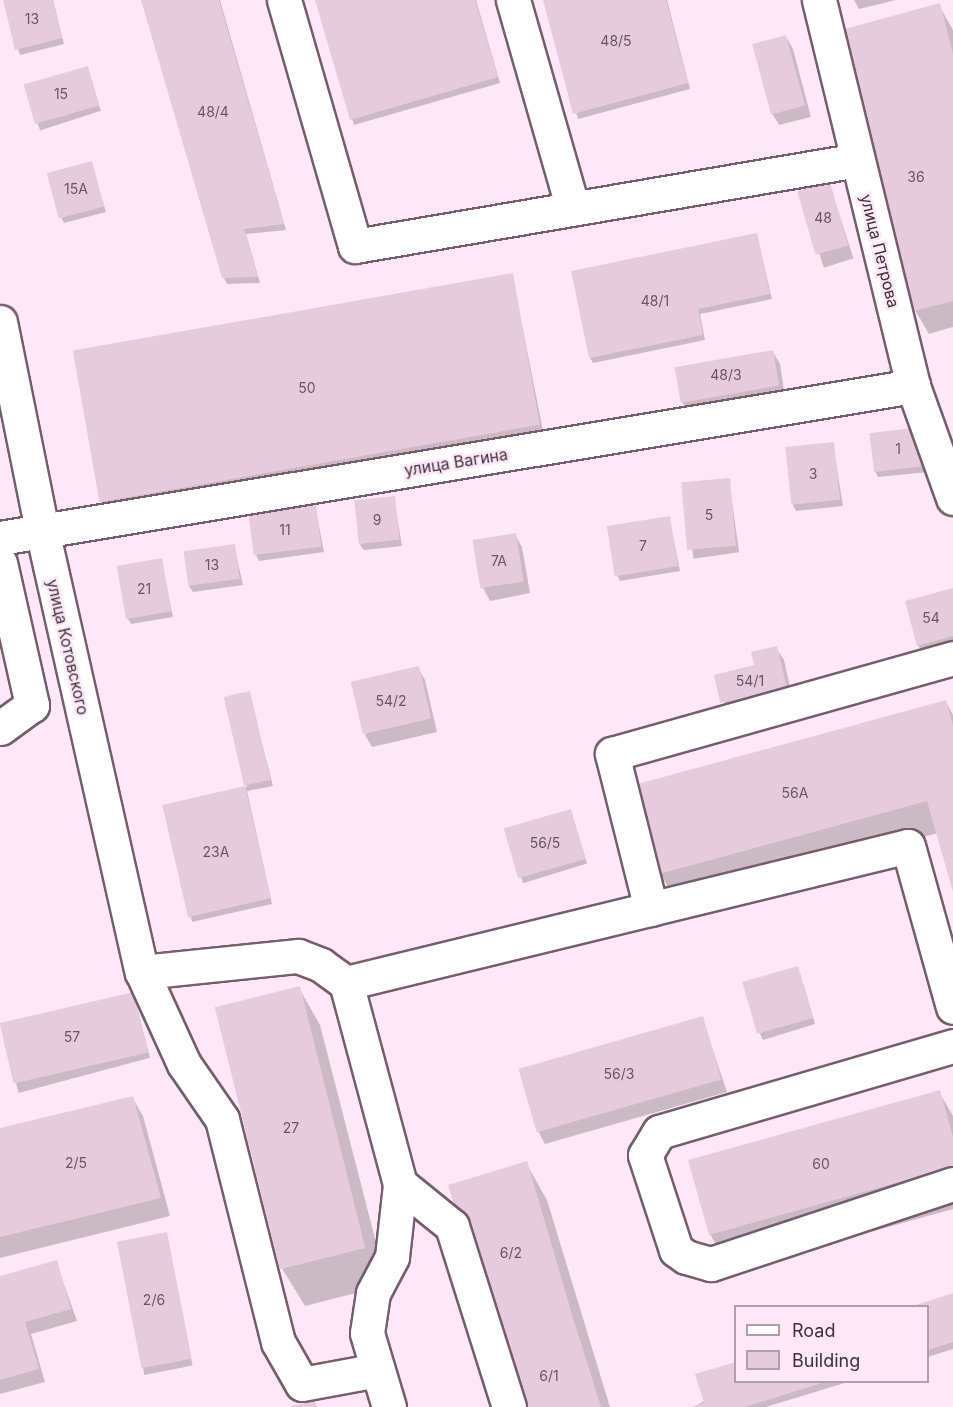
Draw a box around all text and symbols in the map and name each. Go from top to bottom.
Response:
house number: 13 [25,11,39,27]
house number: 48/5 [600,33,632,49]
house number: 15 [54,86,68,102]
house number: 48/4 [197,104,229,120]
house number: 36 [907,169,925,185]
house number: 15А [64,181,88,197]
street label: улица Петрова [857,192,903,310]
house number: 48 [814,210,832,226]
house number: 48/1 [641,293,669,309]
house number: 48/3 [710,367,742,383]
house number: 50 [298,380,316,396]
house number: 1 [895,441,901,457]
street label: улица Вагина [403,444,509,480]
house number: 3 [809,466,817,482]
house number: 5 [705,507,713,523]
house number: 9 [373,512,381,528]
house number: 11 [279,522,291,538]
house number: 7 [639,538,647,554]
house number: 7А [491,553,507,569]
house number: 13 [205,557,219,573]
street label: улица Котовского [43,577,93,717]
house number: 21 [137,581,151,597]
house number: 54 [922,610,940,626]
house number: 54/1 [736,673,764,689]
house number: 54/2 [375,693,407,709]
house number: 56А [782,785,808,801]
house number: 56/5 [530,835,560,851]
house number: 23А [203,844,229,860]
house number: 57 [64,1029,80,1045]
house number: 56/3 [604,1066,634,1082]
house number: 27 [283,1120,299,1136]
house number: 2/5 [65,1155,87,1171]
house number: 60 [812,1156,830,1172]
house number: 6/2 [500,1245,522,1261]
house number: 2/6 [143,1292,165,1308]
legend [734,1305,929,1383]
text: Road [792,1320,835,1341]
text: Building [792,1350,860,1371]
house number: 6/1 [539,1368,559,1384]

